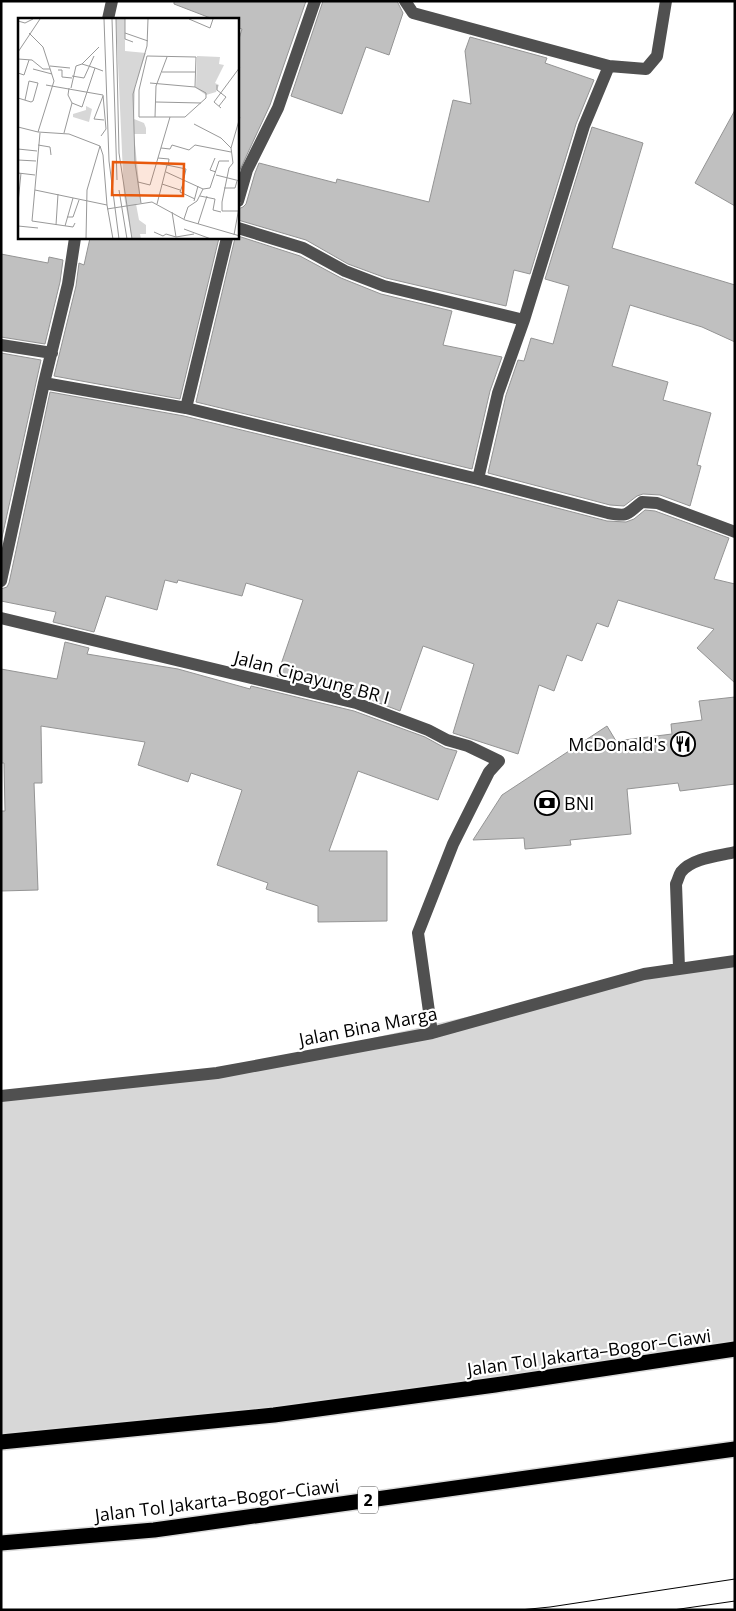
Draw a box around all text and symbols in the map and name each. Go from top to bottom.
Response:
inset map [18,18,239,239]
street label: Jalan Cipayung BR I [230,644,392,709]
restaurant icon: McDonald's [670,731,696,757]
place label: McDonald's [568,732,666,756]
bank icon: BNI [534,790,560,816]
place label: BNI [564,791,594,815]
street label: Jalan Bina Marga [295,1001,439,1052]
street label: Jalan Tol Jakarta–Bogor–Ciawi [464,1323,712,1381]
street label: Jalan Tol Jakarta–Bogor–Ciawi [92,1473,341,1527]
road number: 2 [358,1486,378,1514]

